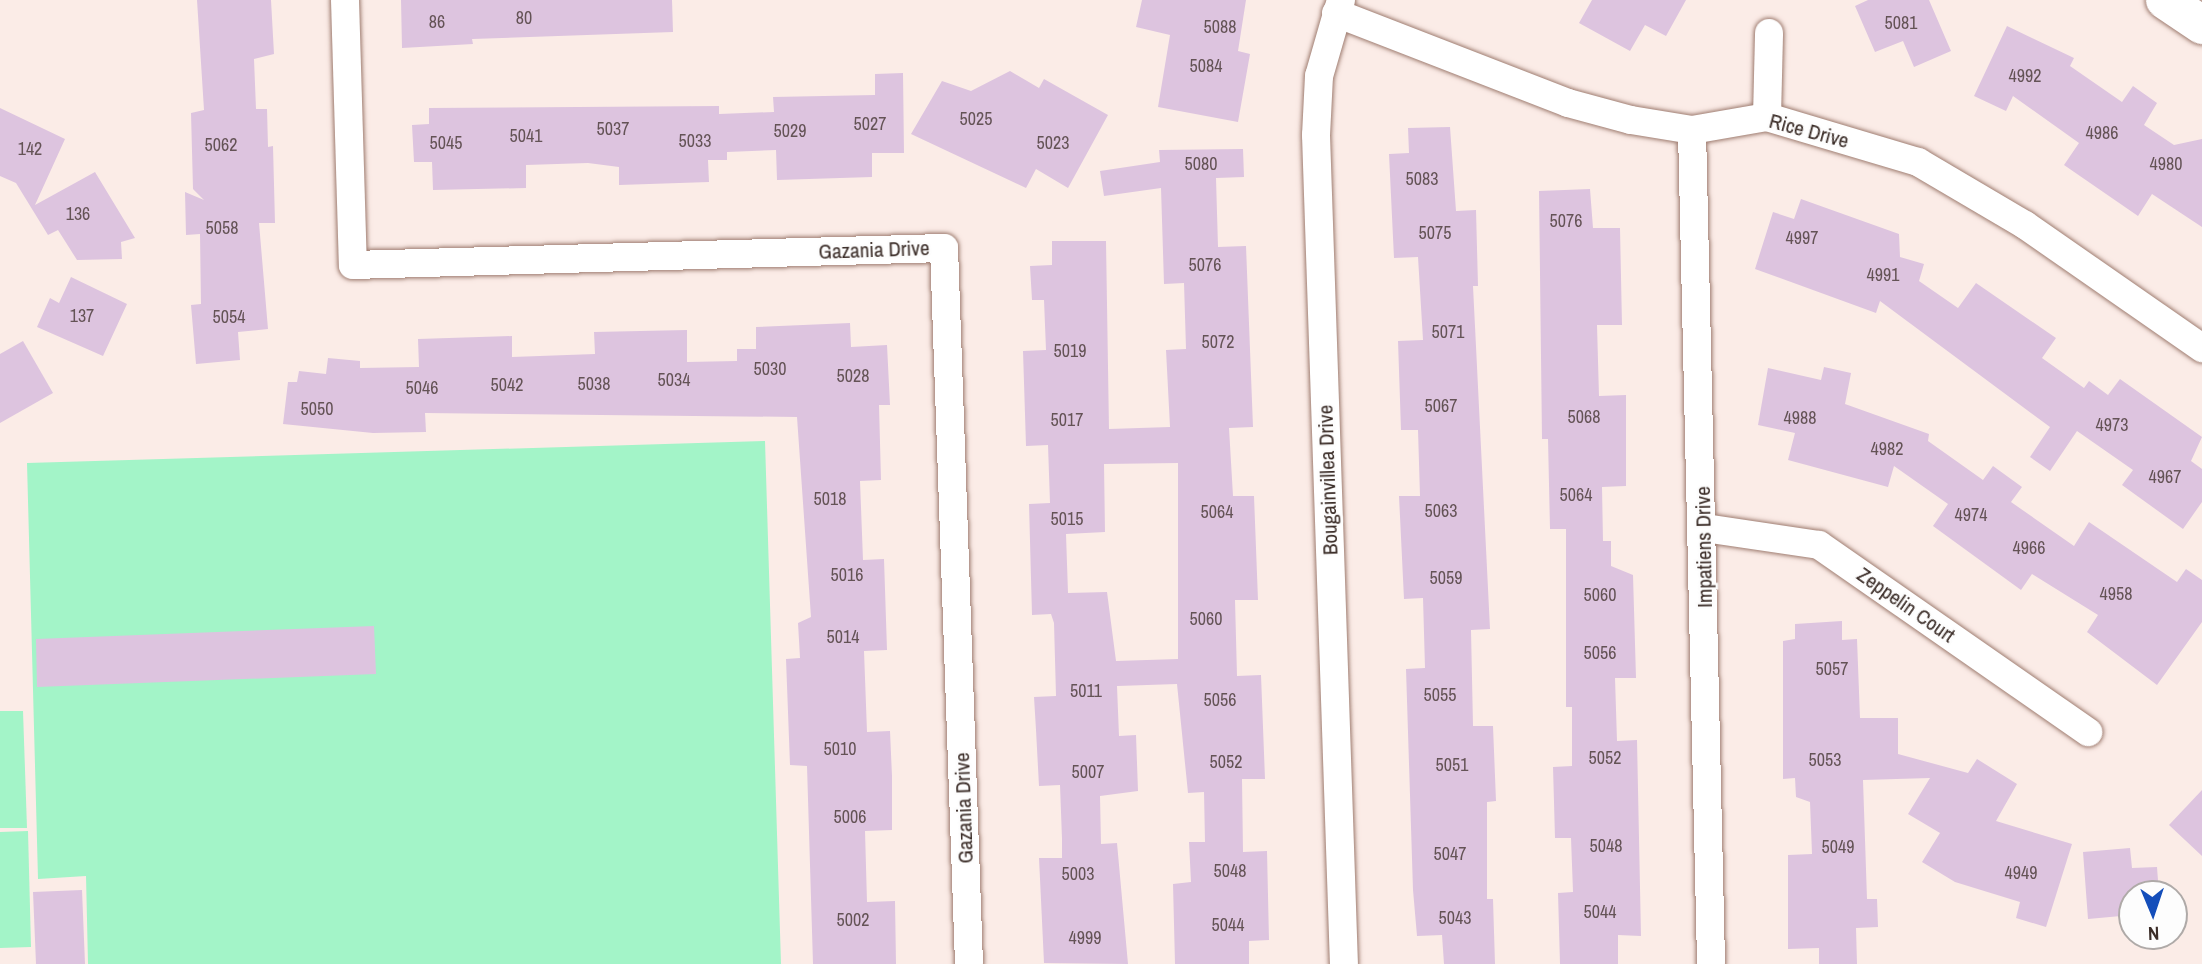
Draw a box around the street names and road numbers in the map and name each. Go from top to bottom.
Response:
street label: Rice Drive [1766,108,1852,154]
street label: Gazania Drive [818,235,930,265]
street label: Bougainvillea Drive [1313,404,1343,556]
street label: Impatiens Drive [1690,486,1718,608]
street label: Zeppelin Court [1852,562,1960,648]
street label: Gazania Drive [949,752,979,864]

